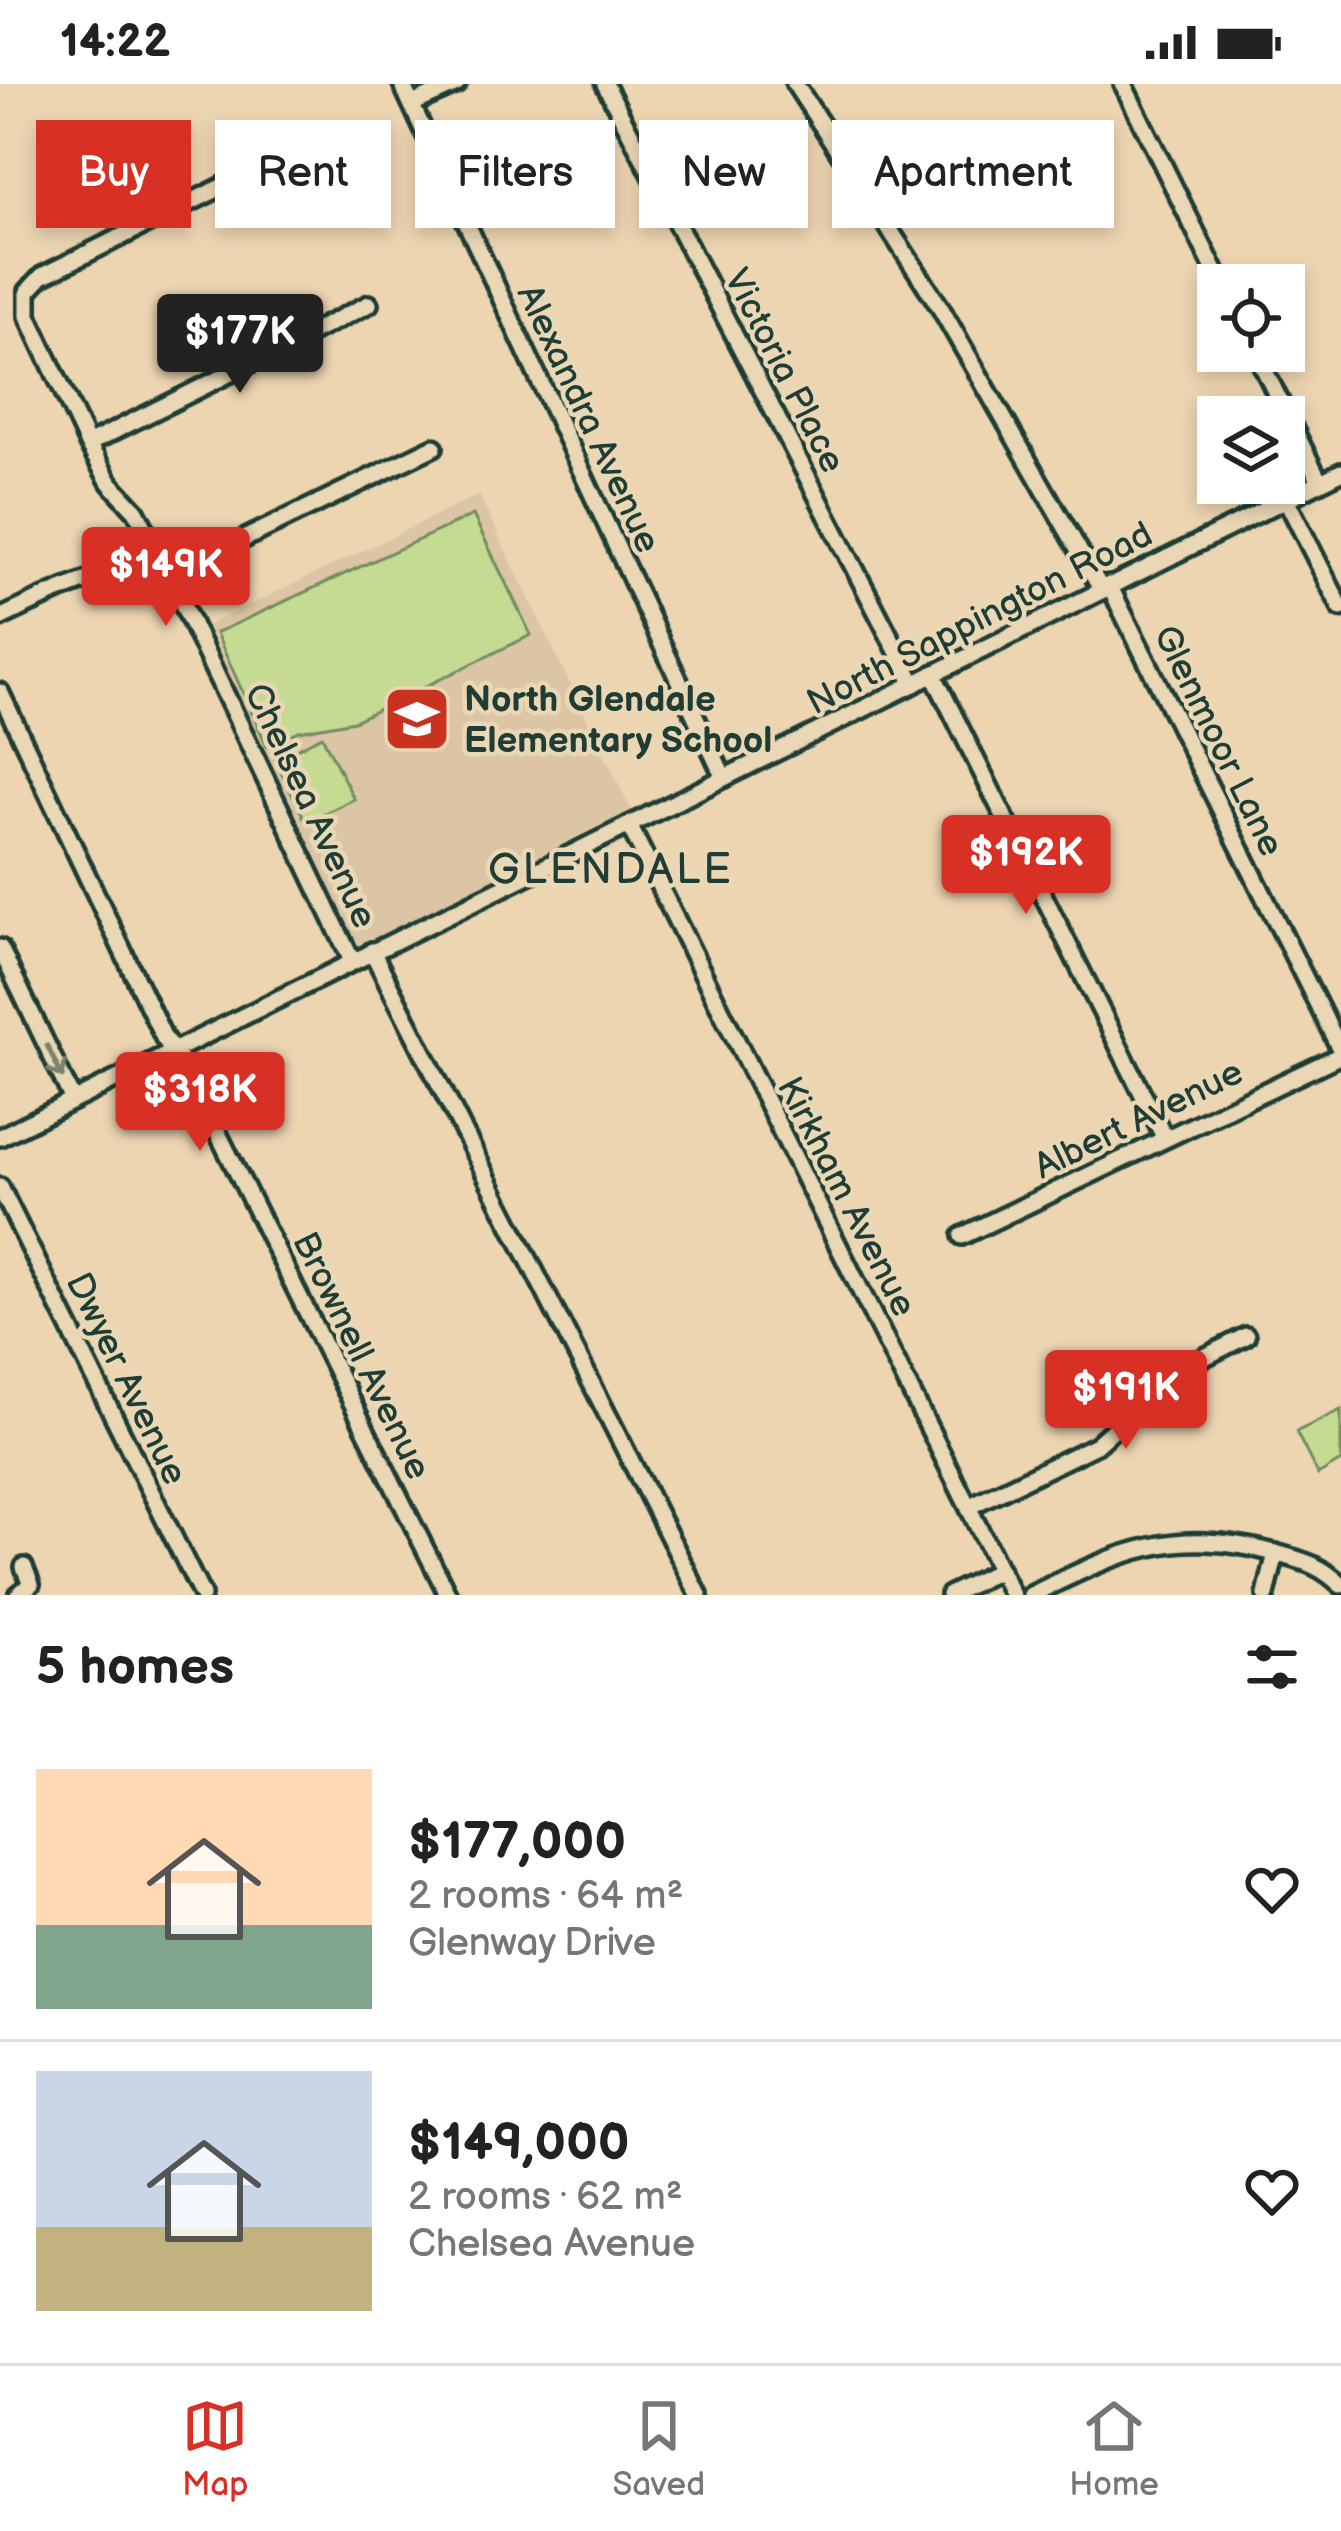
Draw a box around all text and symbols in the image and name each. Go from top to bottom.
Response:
text: 14:22 [60,15,170,70]
chip: Buy [36,120,191,228]
chip: Rent [215,120,391,228]
chip: Filters [415,120,615,228]
chip: New [639,120,808,228]
chip: Apartment [832,120,1114,228]
street label: Victoria Place [714,262,854,480]
map controls [1197,264,1305,504]
button: locate [1197,264,1305,372]
street label: Alexandra Avenue [507,278,669,560]
pin: $177K [156,294,324,396]
text: $177K [184,309,296,356]
button: layers [1197,396,1305,504]
street label: North Sappington Road [800,513,1160,725]
pin: $149K [82,527,250,629]
text: $149K [109,542,223,589]
street label: Glenmoor Lane [1143,619,1292,864]
street label: Chelsea Avenue [234,677,385,935]
place label: North Glendale Elementary School [464,679,772,763]
school or university icon: North Glendale Elementary School [382,684,452,754]
pin: $192K [942,815,1110,917]
text: $192K [969,830,1083,877]
district label: GLENDALE [488,845,734,896]
one-way arrow [45,1043,67,1079]
street label: Albert Avenue [1028,1051,1250,1189]
pin: $318K [116,1052,284,1154]
text: $318K [143,1067,257,1114]
street label: Kirkham Avenue [767,1070,925,1324]
street label: Brownell Avenue [282,1226,439,1487]
street label: Dwyer Avenue [56,1266,196,1492]
pin: $191K [1042,1350,1210,1452]
text: $191K [1072,1365,1180,1412]
icon: filters [1239,1634,1305,1700]
text: 5 homes [36,1637,234,1698]
text: $177,000 [408,1812,626,1873]
icon: home [132,1817,276,1961]
icon: heart [1239,1856,1305,1922]
text: 2 rooms · 64 m² [408,1873,683,1920]
text: Glenway Drive [408,1920,656,1967]
text: $149,000 [408,2113,630,2174]
icon: home [132,2119,276,2263]
icon: heart [1239,2158,1305,2224]
text: 2 rooms · 62 m² [408,2174,683,2221]
text: Chelsea Avenue [408,2221,695,2268]
tab: Map [182,2393,248,2505]
tab: Saved [612,2393,705,2505]
tab: Home [1069,2393,1159,2505]

